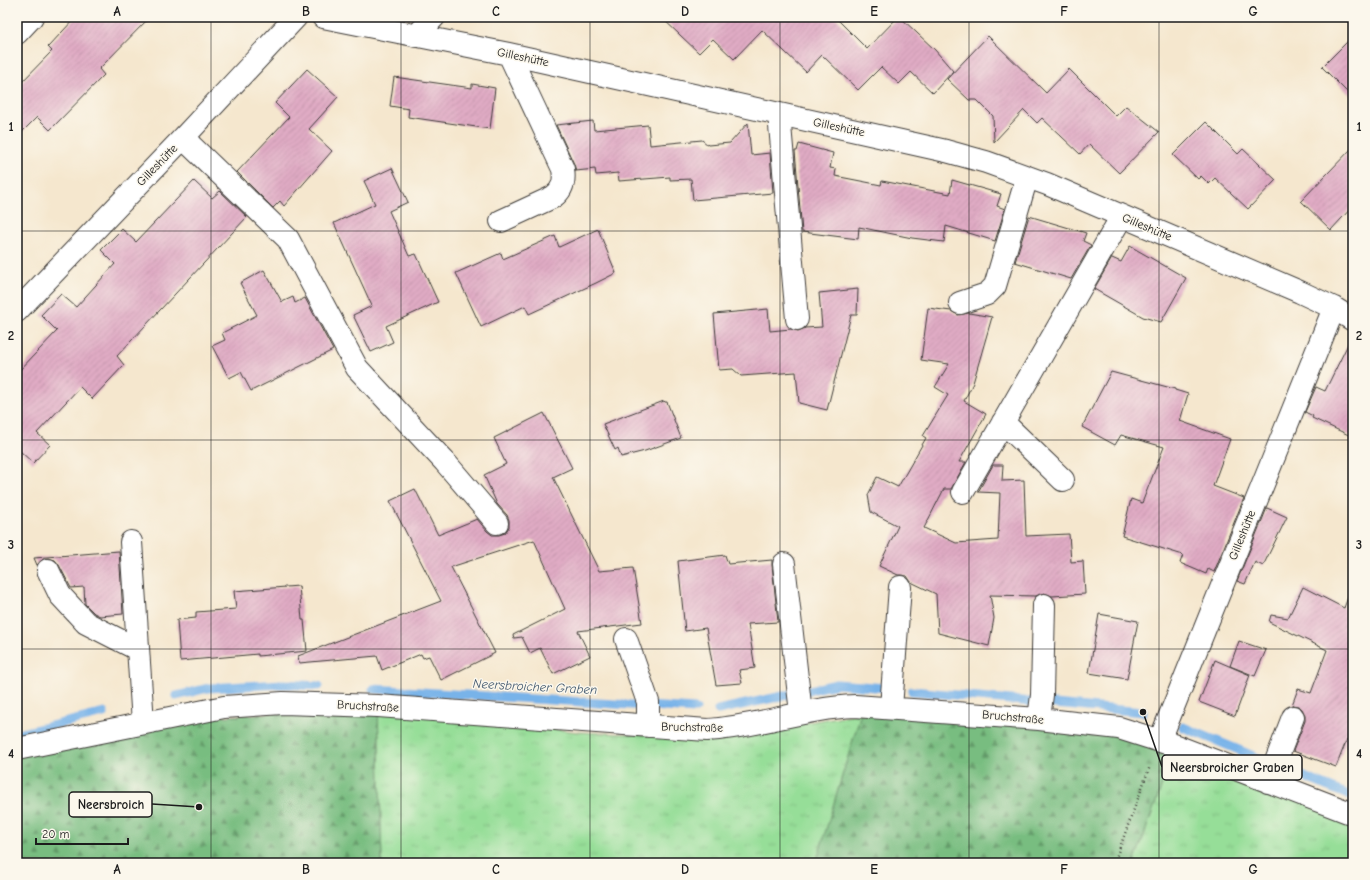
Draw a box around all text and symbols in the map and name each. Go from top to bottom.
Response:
text: A [113,4,121,19]
text: B [302,4,310,19]
text: C [492,4,500,19]
text: D [681,4,689,19]
text: E [870,4,878,19]
text: F [1060,4,1068,19]
text: G [1248,4,1258,19]
street label: Gilleshütte [496,45,550,69]
street label: Gilleshütte [812,115,866,139]
text: 1 [8,119,14,134]
text: 1 [1356,119,1362,134]
street label: Gilleshütte [134,141,180,189]
street label: Gilleshütte [1120,210,1174,244]
text: 2 [8,328,14,343]
text: 2 [1356,328,1362,343]
street label: Gilleshütte [1226,508,1258,562]
text: 3 [8,537,14,552]
text: 3 [1356,537,1362,552]
water label: Neersbroicher Graben [472,676,598,697]
street label: Bruchstraße [337,697,399,715]
street label: Bruchstraße [981,707,1045,727]
street label: Bruchstraße [661,719,723,735]
text: 4 [8,746,14,761]
text: 4 [1356,746,1362,761]
callout: Neersbroicher Graben [1162,755,1302,780]
text: Neersbroicher Graben [1170,760,1294,775]
callout: Neersbroich [69,792,152,817]
text: Neersbroich [78,797,145,812]
scale bar [36,820,128,846]
text: 20 m [42,827,70,841]
text: A [113,862,121,877]
text: B [302,862,310,877]
text: C [492,862,500,877]
text: D [681,862,689,877]
text: E [870,862,878,877]
text: F [1060,862,1068,877]
text: G [1248,862,1258,877]

